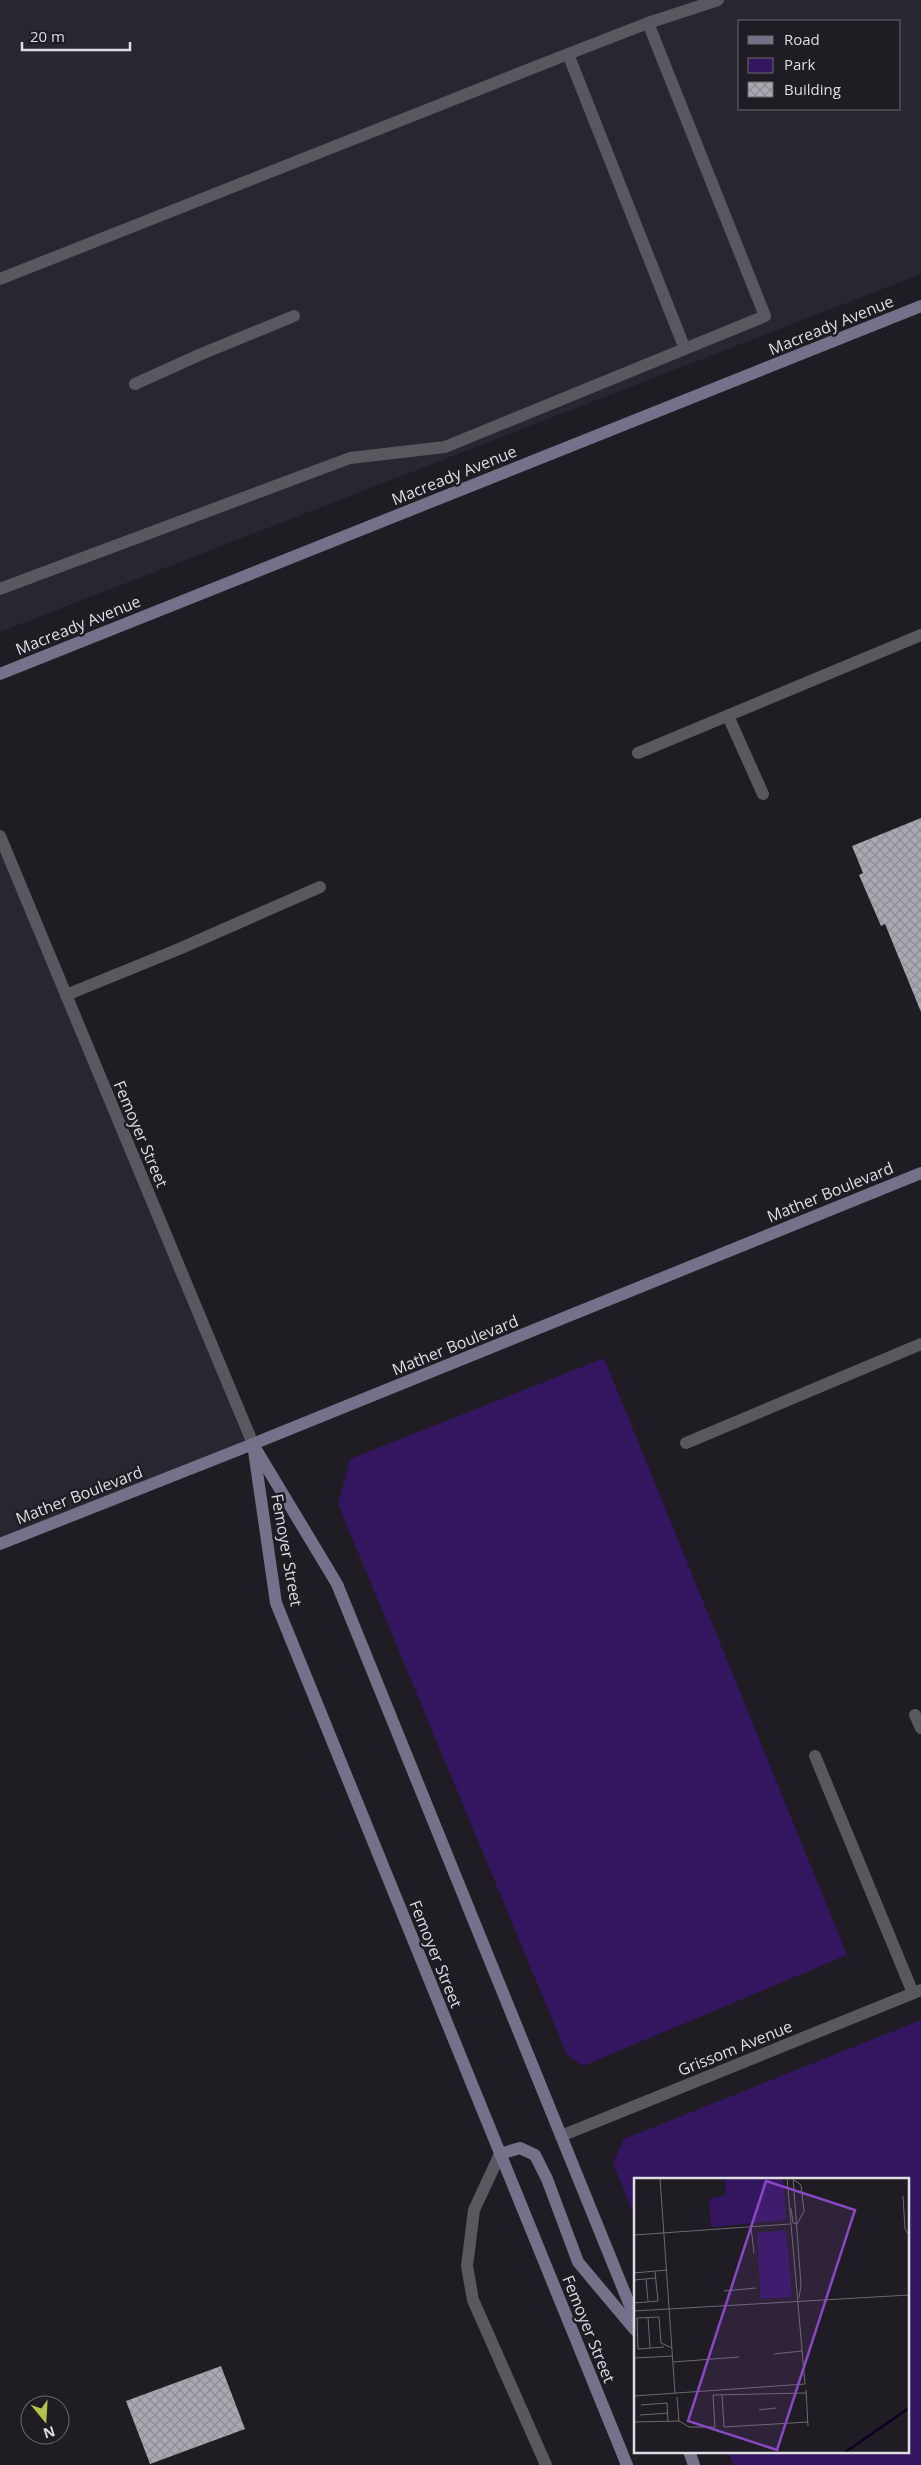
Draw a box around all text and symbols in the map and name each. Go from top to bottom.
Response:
scale bar [22,20,130,52]
legend [738,20,901,110]
text: 20 m [30,26,65,46]
text: Road [784,29,820,49]
text: Park [784,54,815,74]
text: Building [784,79,841,99]
street label: Macready Avenue [765,290,897,360]
street label: Macready Avenue [388,440,520,510]
street label: Macready Avenue [12,590,144,660]
street label: Femoyer Street [109,1077,174,1191]
street label: Mather Boulevard [764,1157,896,1227]
street label: Mather Boulevard [389,1310,521,1380]
street label: Mather Boulevard [12,1461,146,1529]
street label: Femoyer Street [266,1492,308,1608]
street label: Femoyer Street [404,1897,468,2011]
street label: Grissom Avenue [674,2015,796,2081]
inset map [634,2178,908,2452]
street label: Femoyer Street [557,2272,621,2386]
north arrow [20,2395,70,2445]
text: N [41,2422,58,2444]

